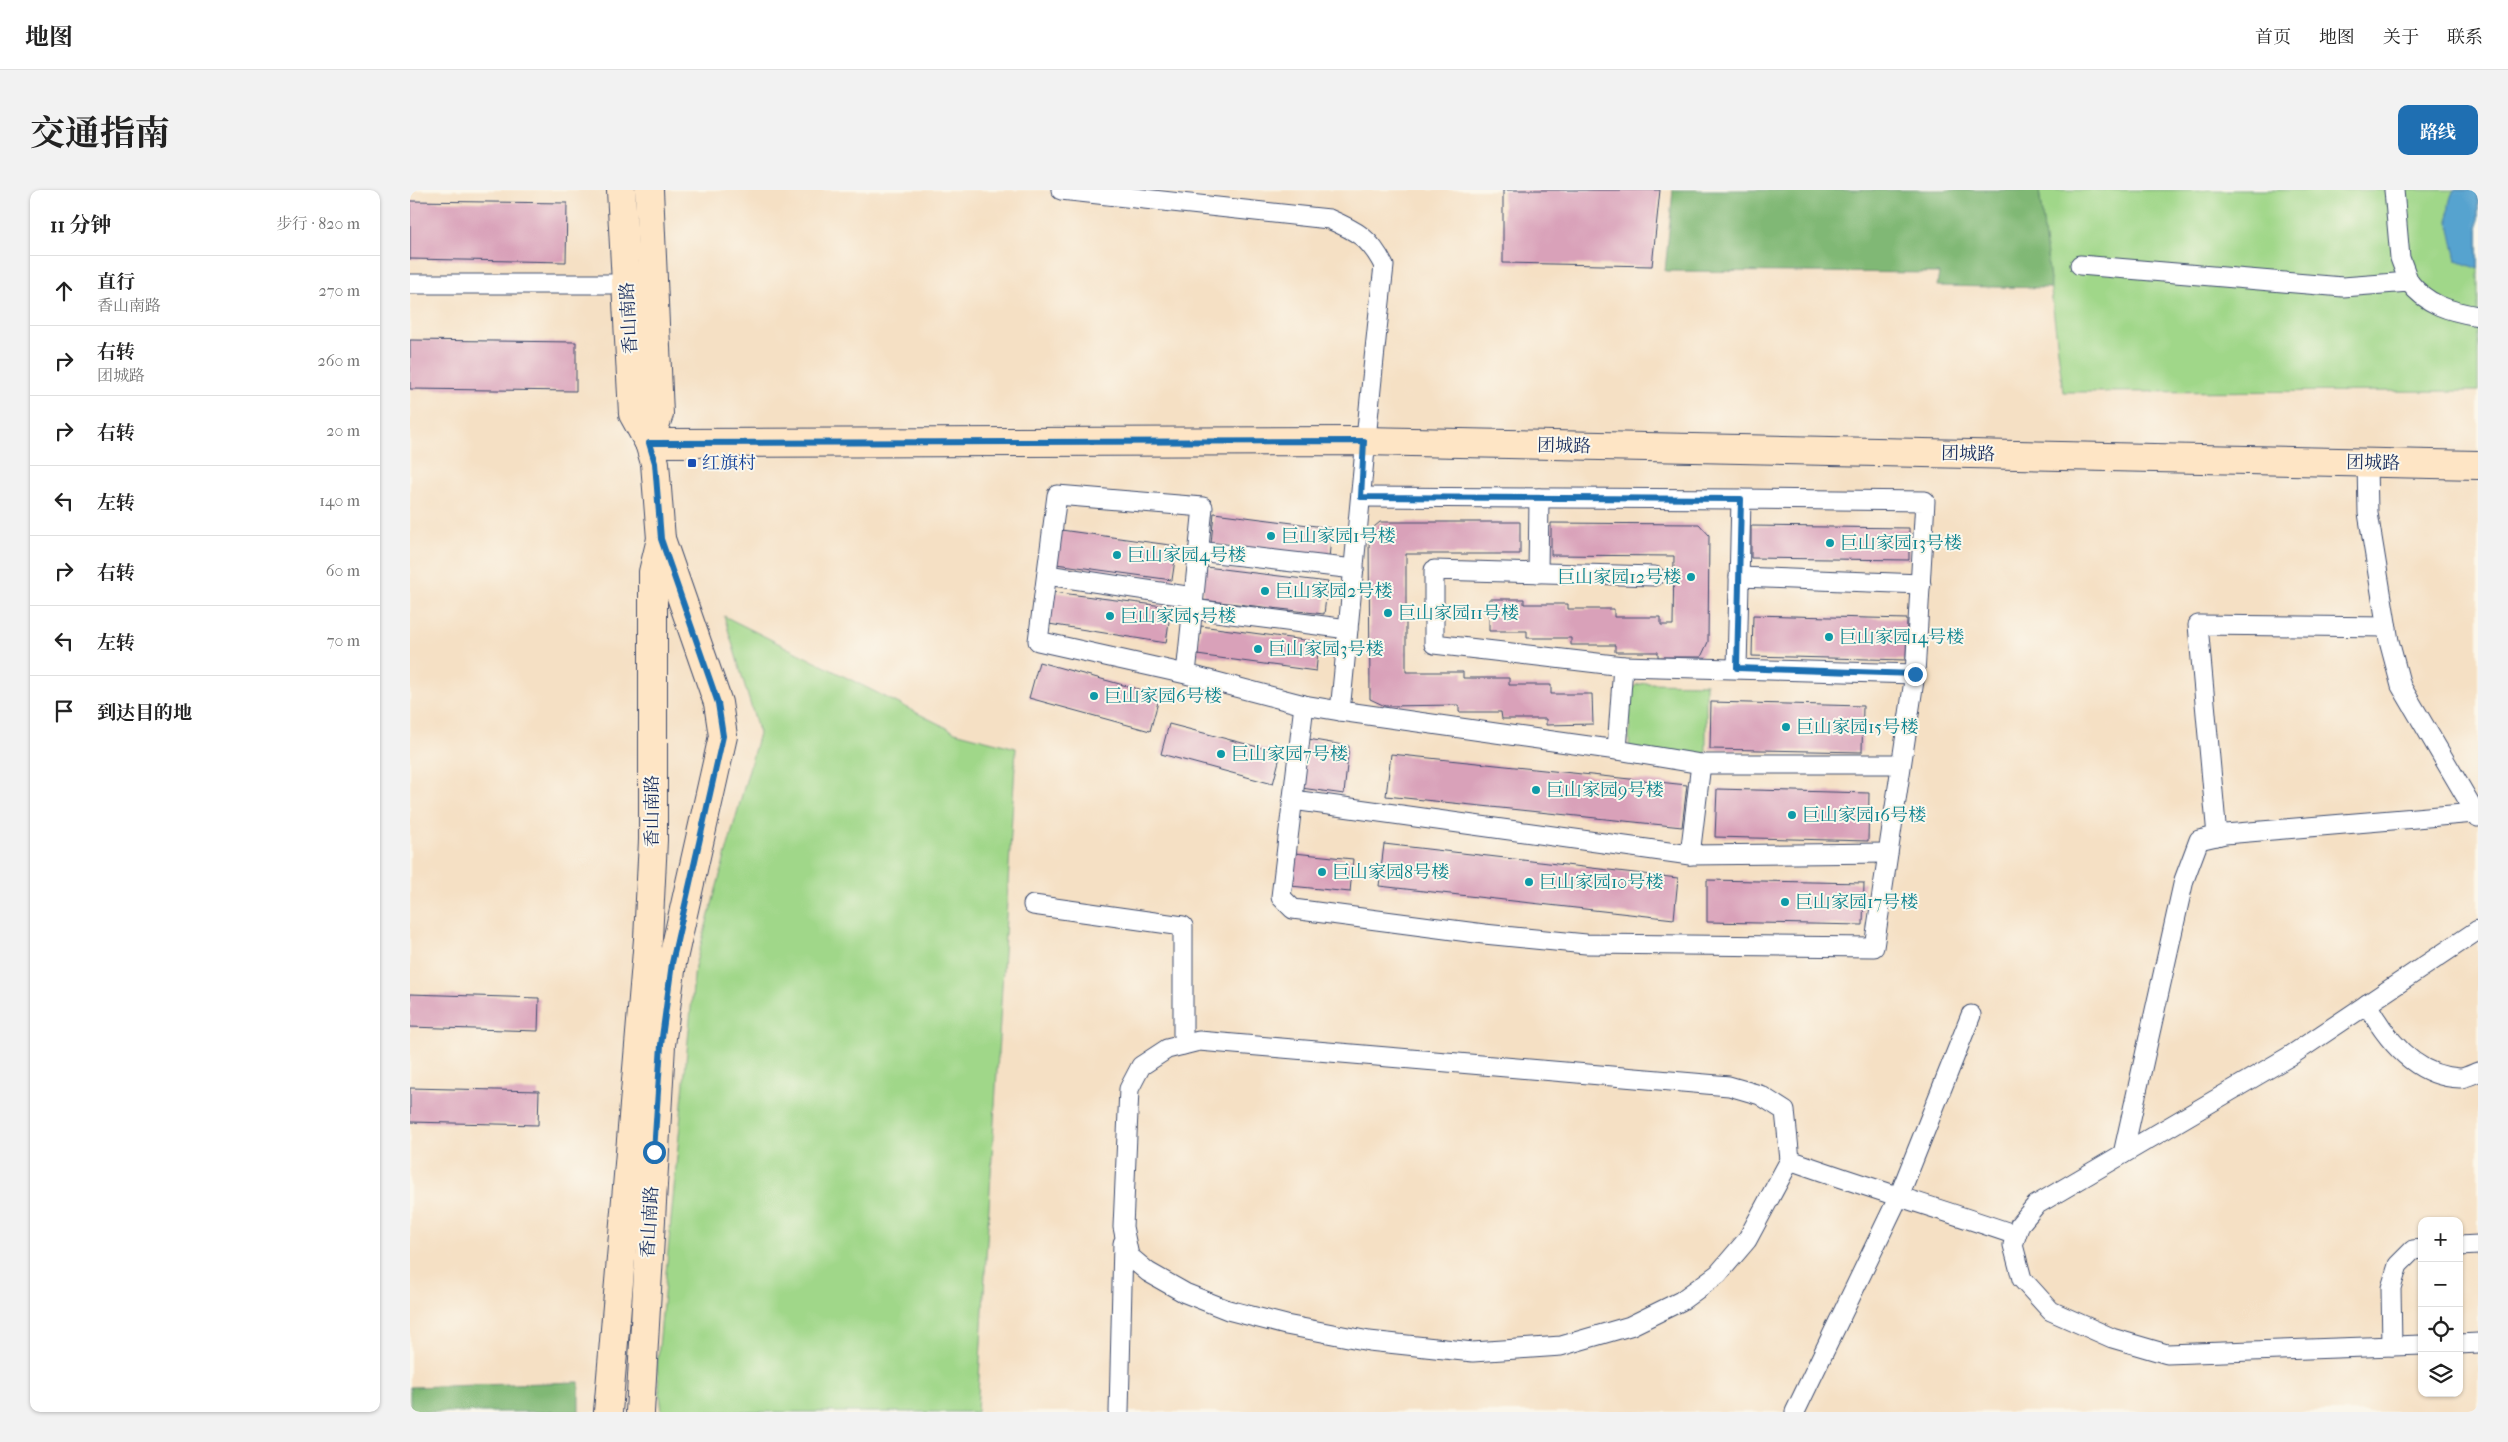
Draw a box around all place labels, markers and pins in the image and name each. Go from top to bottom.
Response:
place label: 红旗村 [702,453,756,474]
marker: 红旗村 [686,457,698,469]
place label: 巨山家园1号楼 [1281,526,1395,547]
marker: 巨山家园1号楼 [1265,530,1277,542]
place label: 巨山家园13号楼 [1840,533,1962,554]
marker: 巨山家园13号楼 [1824,537,1836,549]
place label: 巨山家园4号楼 [1127,545,1246,566]
marker: 巨山家园4号楼 [1111,549,1123,561]
place label: 巨山家园12号楼 [1557,567,1681,588]
marker: 巨山家园12号楼 [1685,571,1697,583]
place label: 巨山家园2号楼 [1275,581,1392,602]
marker: 巨山家园2号楼 [1259,585,1271,597]
place label: 巨山家园11号楼 [1398,603,1519,624]
place label: 巨山家园5号楼 [1120,606,1236,627]
marker: 巨山家园11号楼 [1382,607,1394,619]
marker: 巨山家园5号楼 [1104,610,1116,622]
place label: 巨山家园14号楼 [1839,627,1964,648]
marker: 巨山家园14号楼 [1823,631,1835,643]
place label: 巨山家园3号楼 [1268,639,1383,660]
marker: 巨山家园3号楼 [1252,643,1264,655]
place label: 巨山家园6号楼 [1104,686,1222,707]
marker: 巨山家园6号楼 [1088,690,1100,702]
place label: 巨山家园15号楼 [1796,717,1918,738]
marker: 巨山家园15号楼 [1780,721,1792,733]
place label: 巨山家园7号楼 [1231,744,1348,765]
marker: 巨山家园7号楼 [1215,748,1227,760]
place label: 巨山家园9号楼 [1546,780,1663,801]
marker: 巨山家园9号楼 [1530,784,1542,796]
place label: 巨山家园16号楼 [1802,805,1926,826]
marker: 巨山家园16号楼 [1786,809,1798,821]
place label: 巨山家园8号楼 [1332,862,1449,883]
marker: 巨山家园8号楼 [1316,866,1328,878]
place label: 巨山家园10号楼 [1539,872,1663,893]
marker: 巨山家园10号楼 [1523,876,1535,888]
place label: 巨山家园17号楼 [1795,892,1918,913]
marker: 巨山家园17号楼 [1779,896,1791,908]

